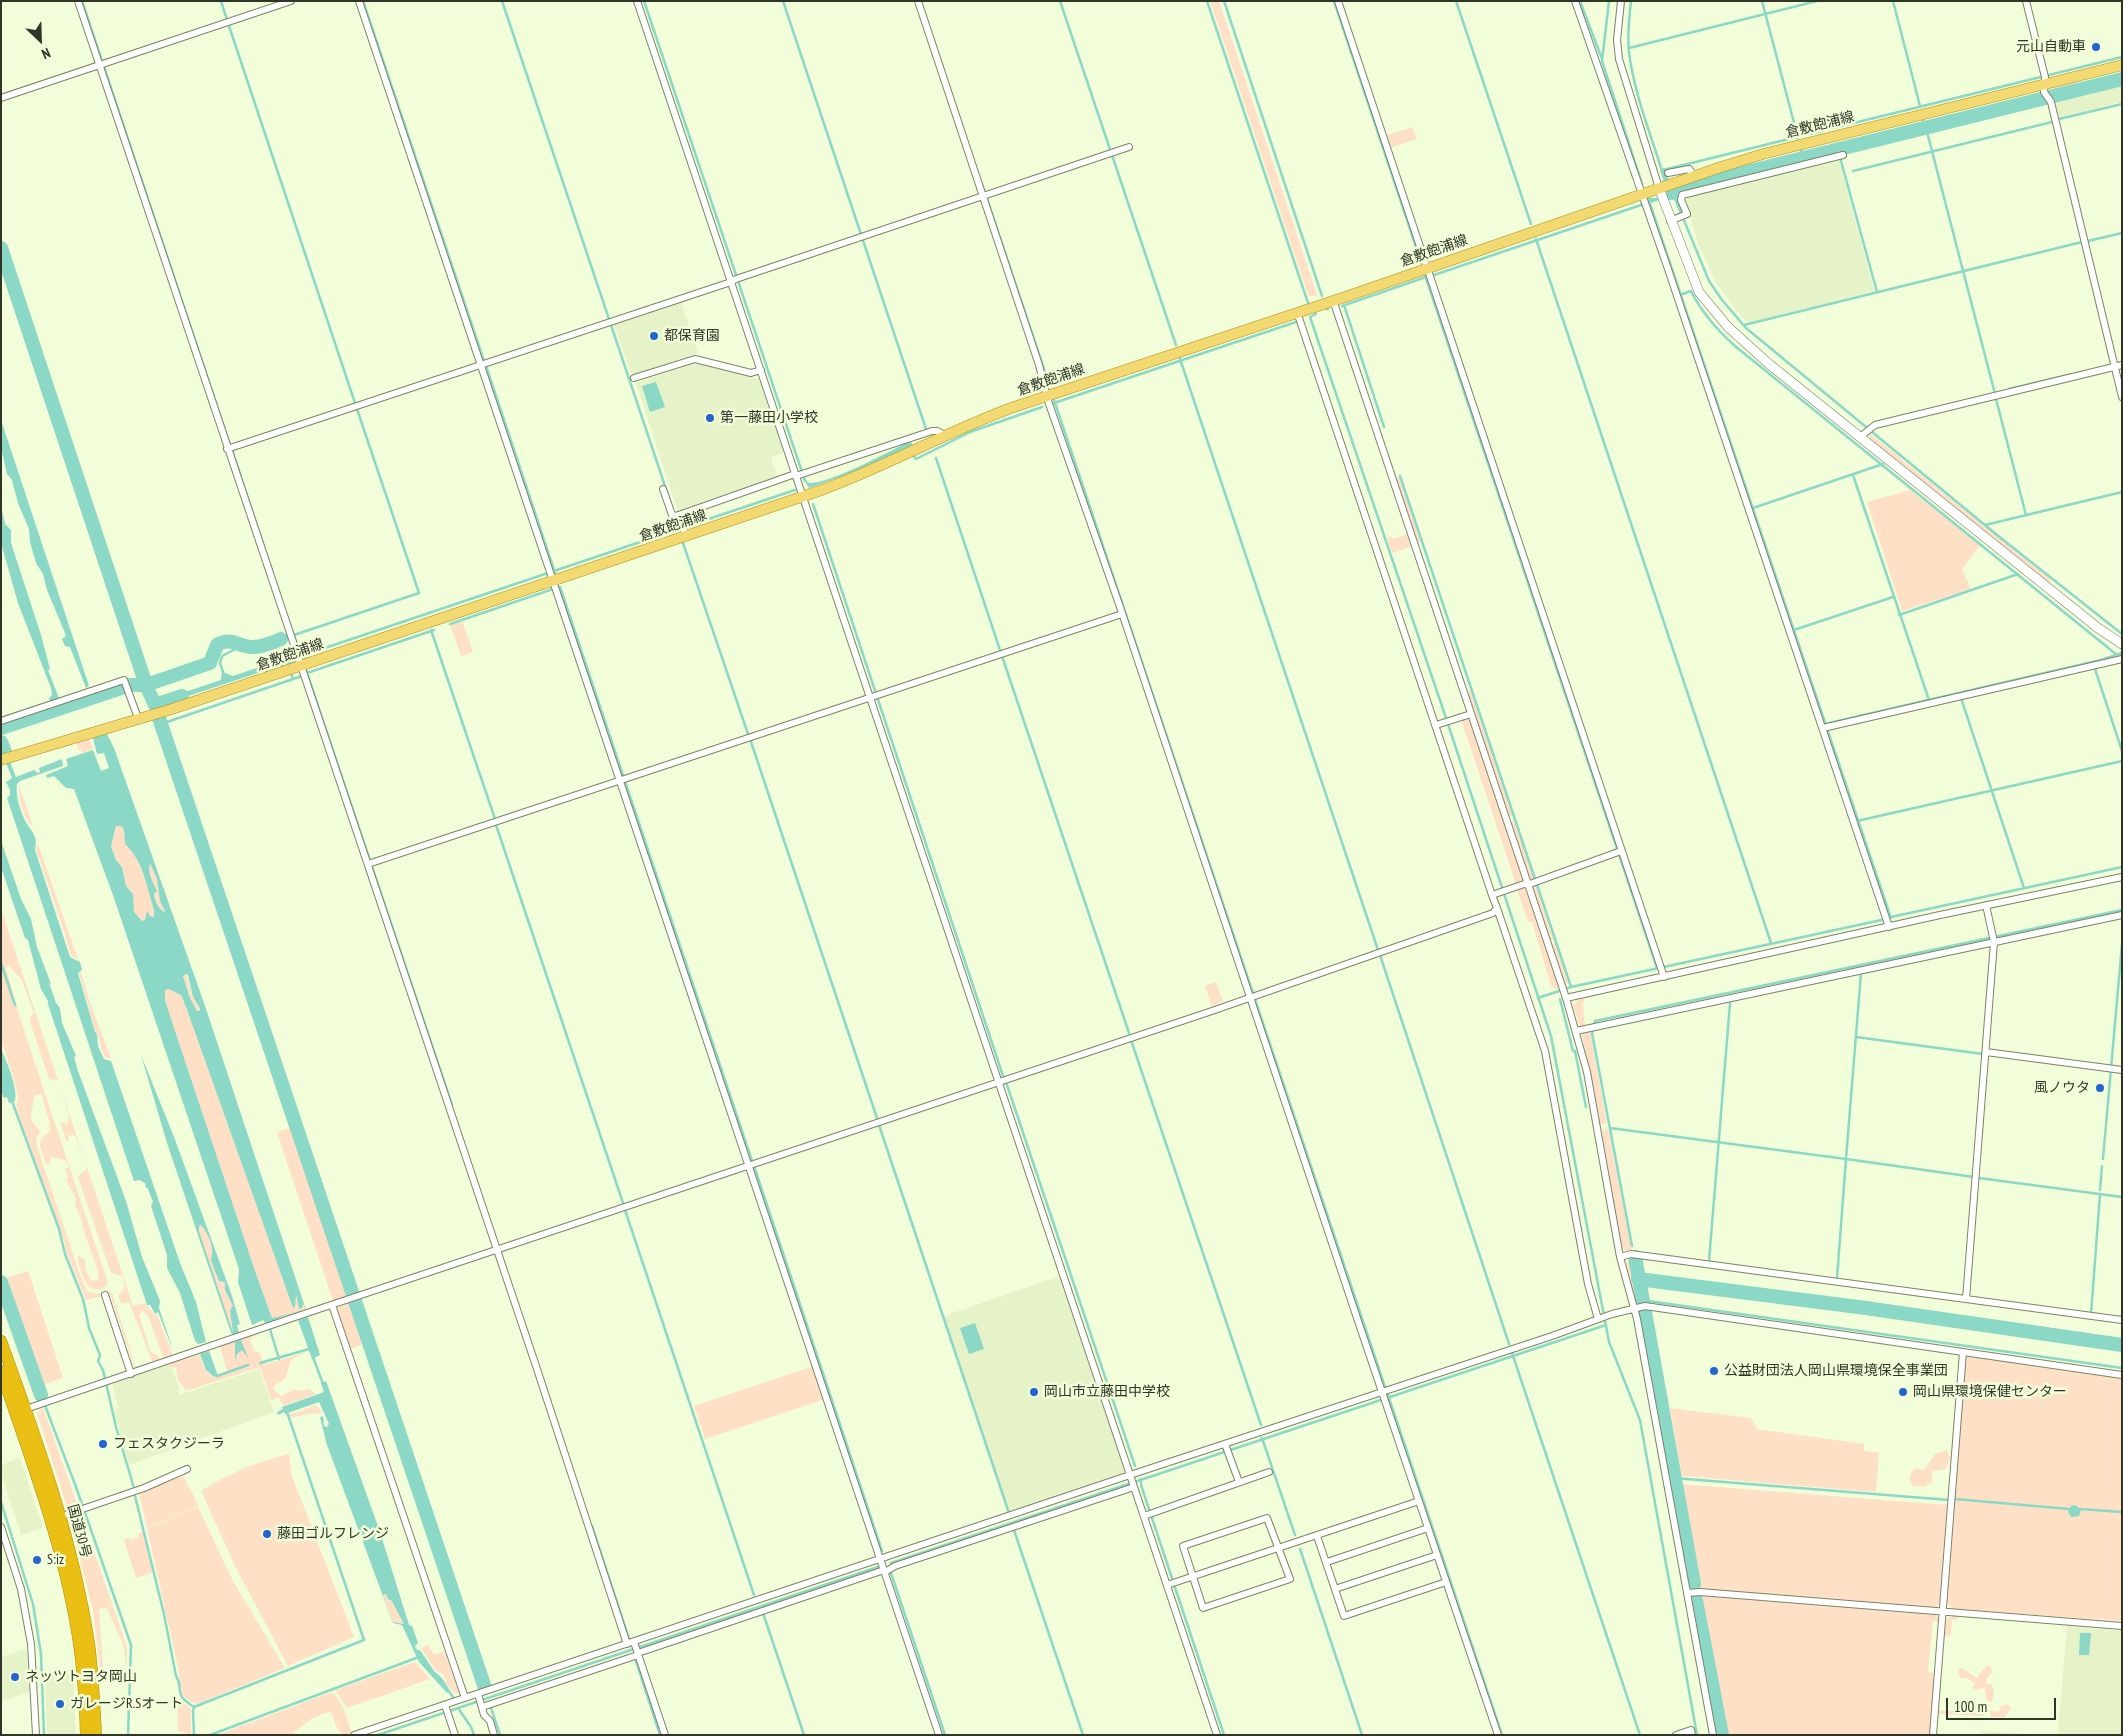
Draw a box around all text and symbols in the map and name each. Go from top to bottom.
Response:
north arrow [15,15,65,65]
place label: 元山自動車 [2016,39,2086,55]
marker: 元山自動車 [2090,41,2102,53]
text: N [39,44,53,63]
street label: 倉敷飽浦線 [1784,108,1856,142]
street label: 倉敷飽浦線 [1398,232,1470,270]
place label: 都保育園 [664,328,720,344]
marker: 都保育園 [648,330,660,342]
street label: 倉敷飽浦線 [1015,361,1087,399]
place label: 第一藤田小学校 [720,410,818,426]
marker: 第一藤田小学校 [704,412,716,424]
street label: 倉敷飽浦線 [637,507,709,545]
street label: 倉敷飽浦線 [254,636,326,674]
place label: 風ノウタ [2034,1080,2090,1096]
marker: 風ノウタ [2094,1082,2106,1094]
place label: 公益財団法人岡山県環境保全事業団 [1724,1363,1948,1379]
marker: 公益財団法人岡山県環境保全事業団 [1708,1365,1720,1377]
place label: 岡山市立藤田中学校 [1044,1384,1170,1400]
place label: 岡山県環境保健センター [1913,1384,2067,1400]
marker: 岡山市立藤田中学校 [1028,1386,1040,1398]
marker: 岡山県環境保健センター [1897,1386,1909,1398]
place label: フェスタクジーラ [113,1436,225,1452]
marker: フェスタクジーラ [97,1438,109,1450]
street label: 国道30号 [64,1502,94,1560]
place label: 藤田ゴルフレンジ [277,1526,389,1542]
marker: 藤田ゴルフレンジ [261,1528,273,1540]
place label: S:iz [47,1552,64,1568]
marker: S:iz [31,1554,43,1566]
place label: ネッツトヨタ岡山 [25,1669,137,1685]
marker: ネッツトヨタ岡山 [9,1671,21,1683]
scale bar [1948,1688,2058,1720]
place label: ガレージR.Sオート [70,1696,183,1712]
text: 100 m [1954,1697,1987,1716]
marker: ガレージR.Sオート [54,1698,66,1710]

